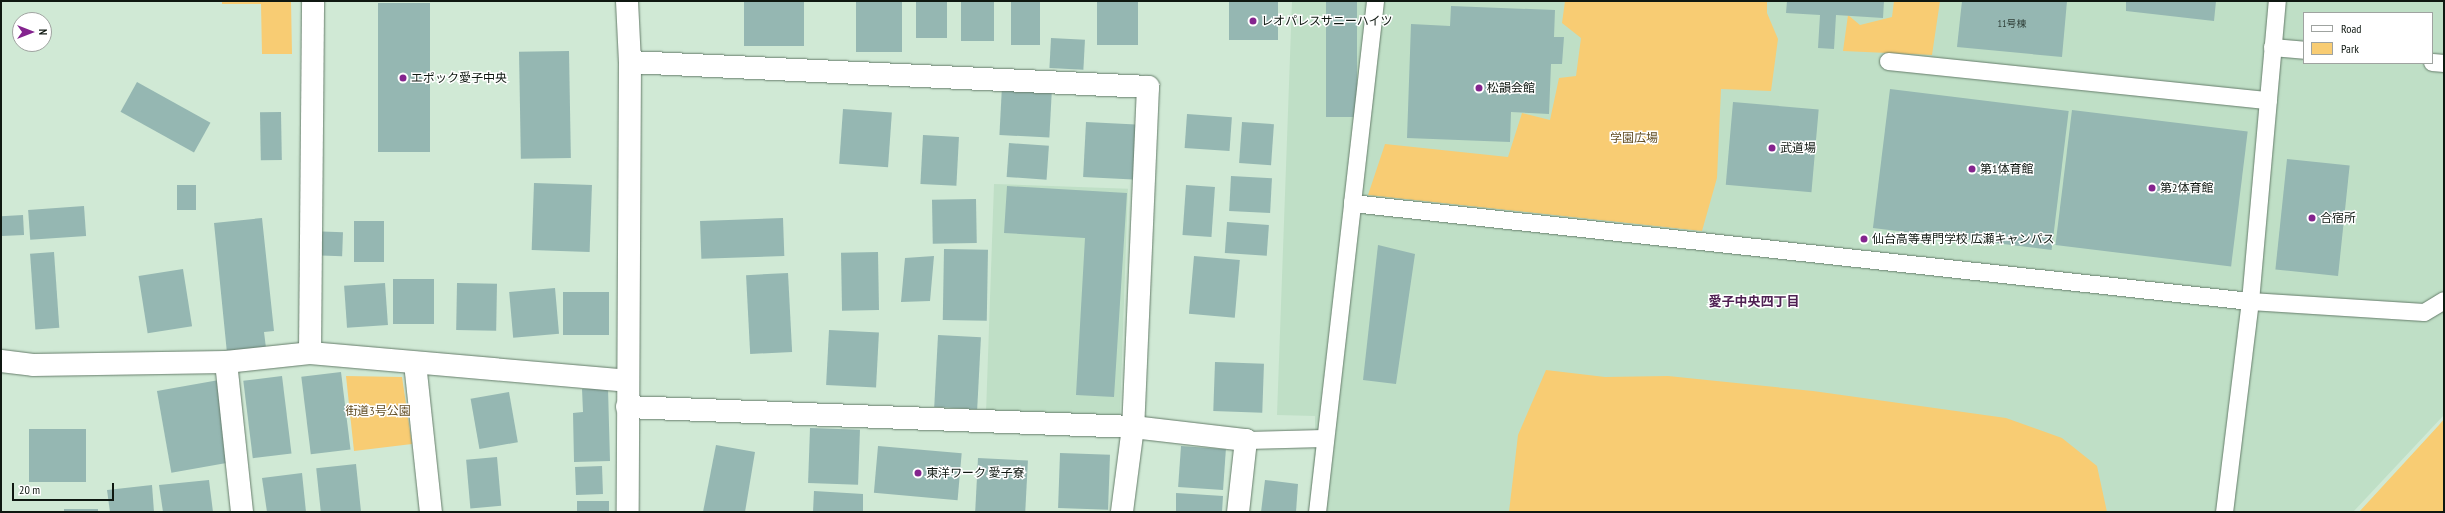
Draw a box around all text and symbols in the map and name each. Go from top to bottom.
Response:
north arrow [12,12,52,52]
legend [2303,12,2433,64]
place label: レオパレスサニーハイツ [1261,14,1393,28]
marker: レオパレスサニーハイツ [1248,16,1258,26]
house number: 11号棟 [1998,18,2026,30]
text: Road [2341,21,2361,36]
text: N [36,29,50,35]
text: Park [2341,41,2359,56]
place label: エポック愛子中央 [411,71,507,85]
marker: エポック愛子中央 [398,73,408,83]
place label: 松韻会館 [1487,81,1535,95]
marker: 松韻会館 [1474,83,1484,93]
park label: 学園広場 [1610,131,1658,145]
place label: 武道場 [1780,141,1816,155]
marker: 武道場 [1767,143,1777,153]
place label: 第1体育館 [1980,162,2033,176]
marker: 第1体育館 [1967,164,1977,174]
place label: 第2体育館 [2160,181,2213,195]
marker: 第2体育館 [2147,183,2157,193]
place label: 合宿所 [2320,211,2356,225]
marker: 合宿所 [2307,213,2317,223]
place label: 仙台高等専門学校 広瀬キャンパス [1872,232,2055,246]
marker: 仙台高等専門学校 広瀬キャンパス [1859,234,1869,244]
district label: 愛子中央四丁目 [1709,294,1799,310]
park label: 街道3号公園 [345,404,411,418]
place label: 東洋ワーク 愛子寮 [926,466,1025,480]
marker: 東洋ワーク 愛子寮 [913,468,923,478]
scale bar [14,475,116,501]
text: 20 m [19,482,40,497]

